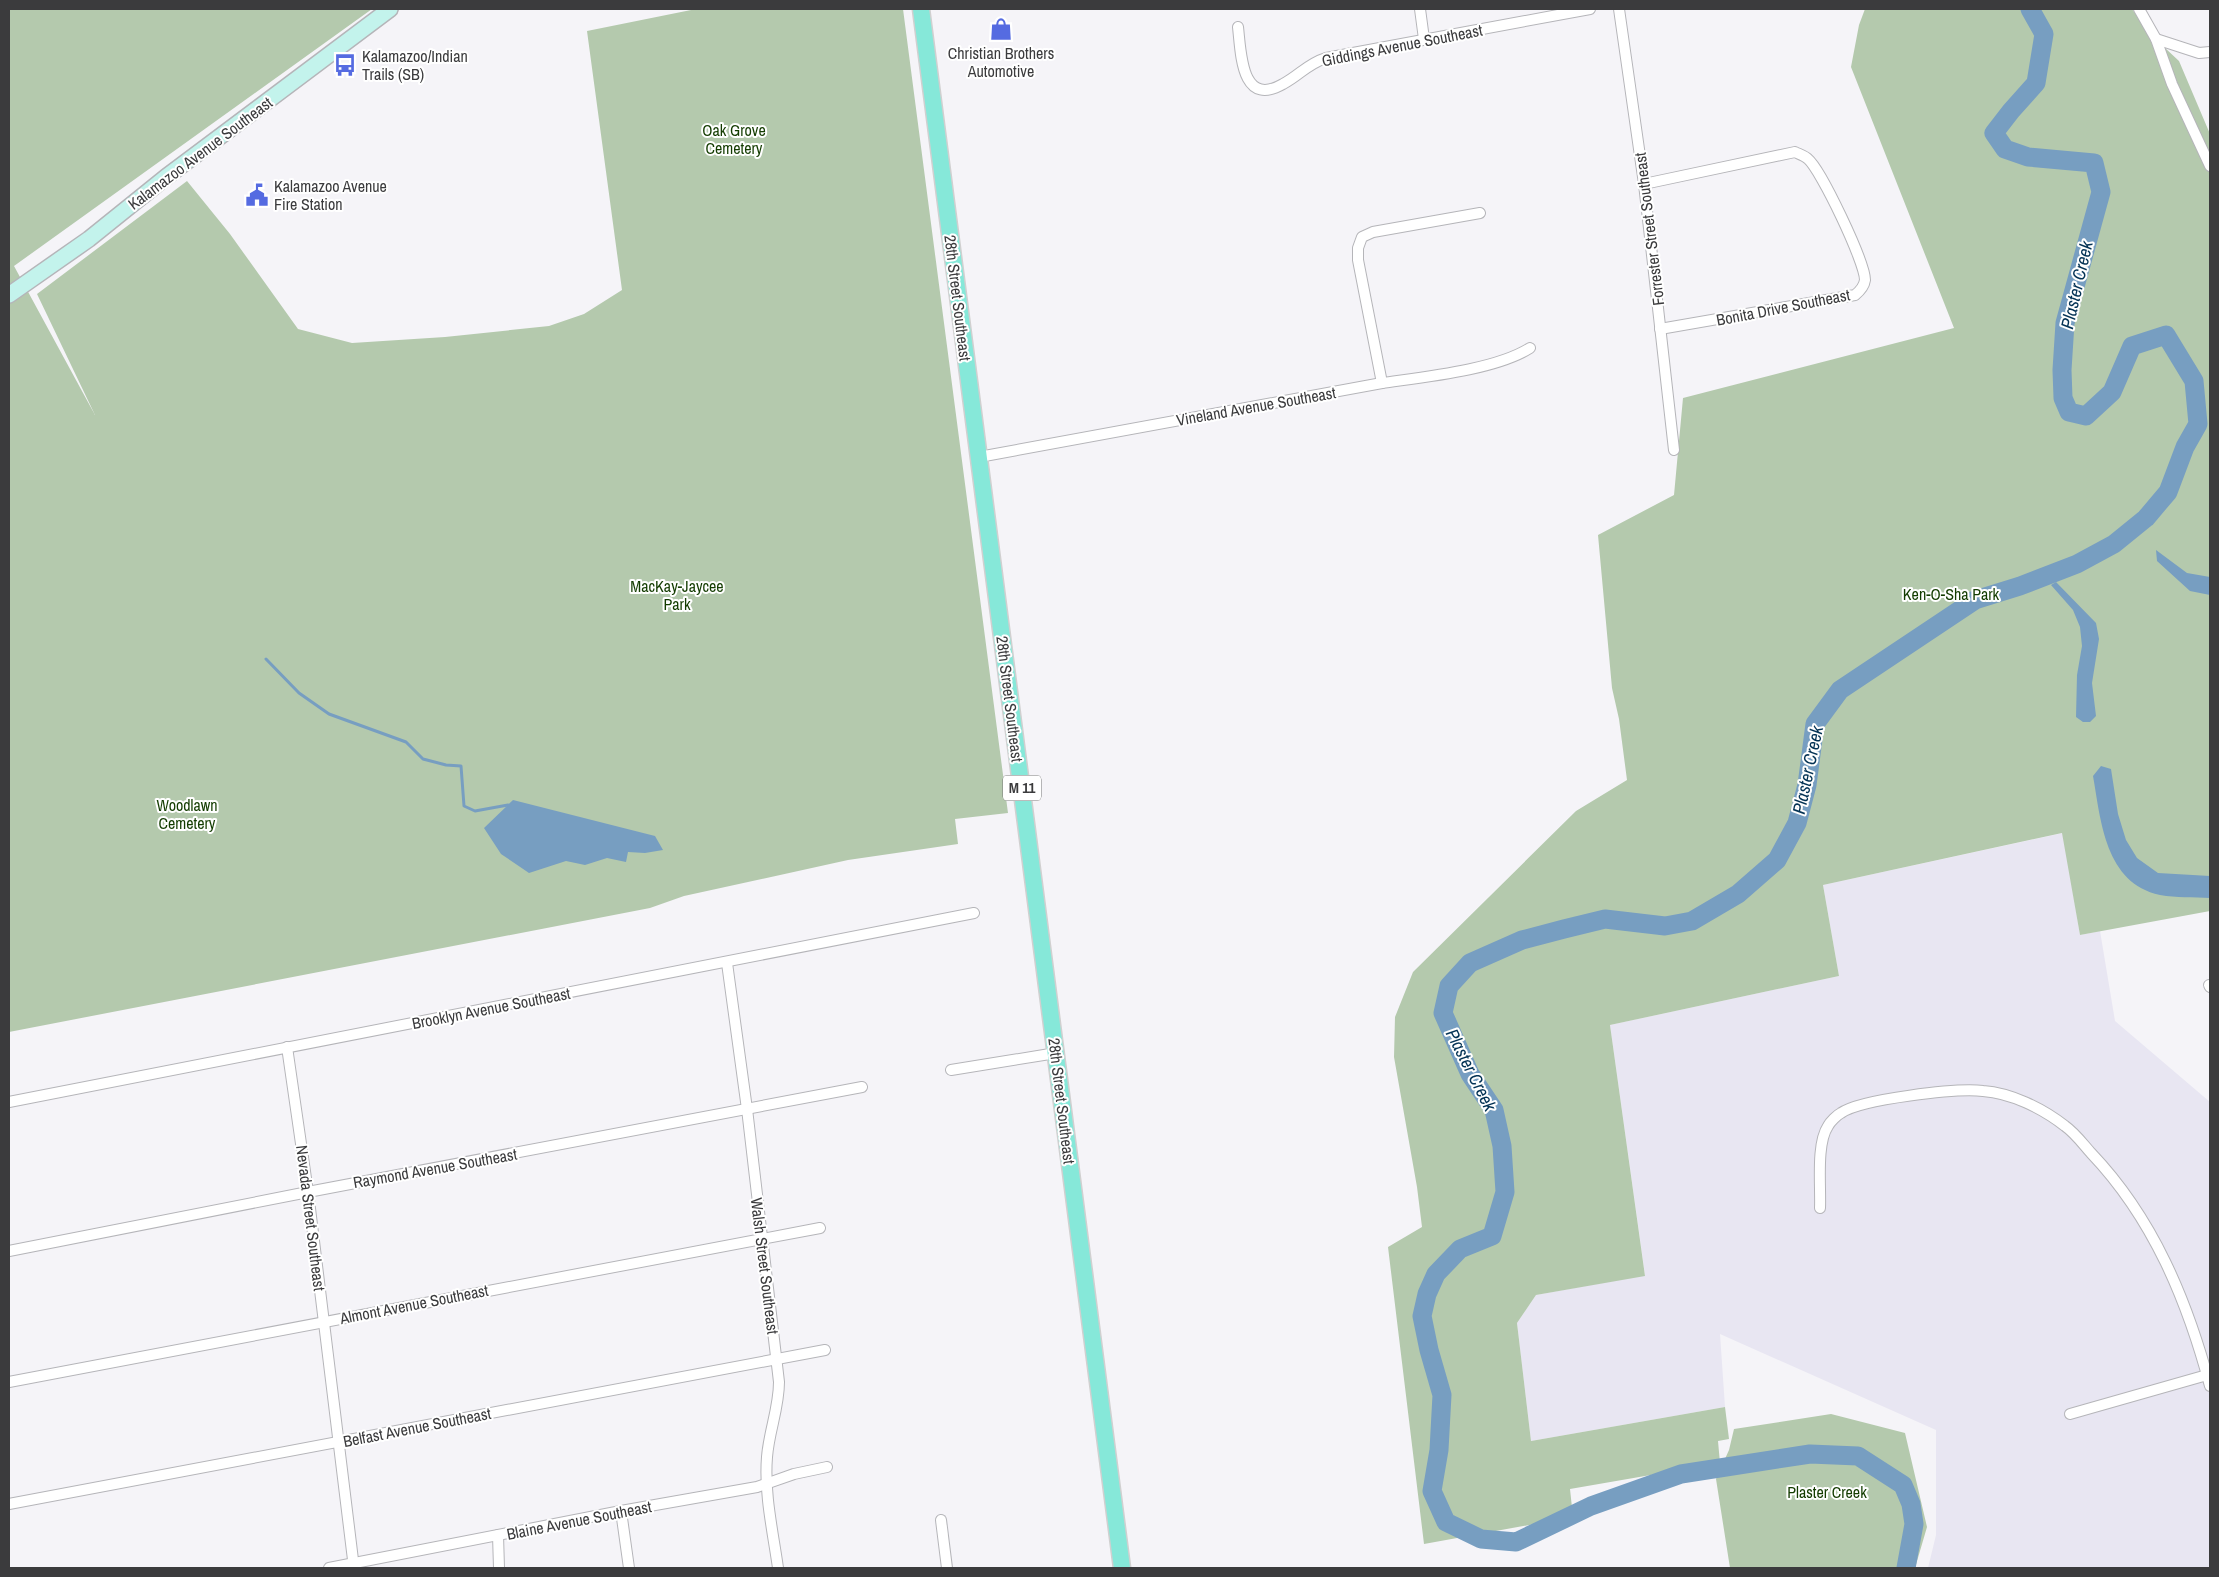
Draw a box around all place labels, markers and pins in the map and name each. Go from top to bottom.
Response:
shop icon: Christian Brothers Automotive [988,16,1014,42]
place label: Christian Brothers Automotive [948,42,1054,82]
place label: Kalamazoo/Indian Trails (SB) [362,45,468,85]
bus stop icon: Kalamazoo/Indian Trails (SB) [332,52,358,78]
place label: Kalamazoo Avenue Fire Station [274,175,387,215]
public building icon: Kalamazoo Avenue Fire Station [244,182,270,208]

